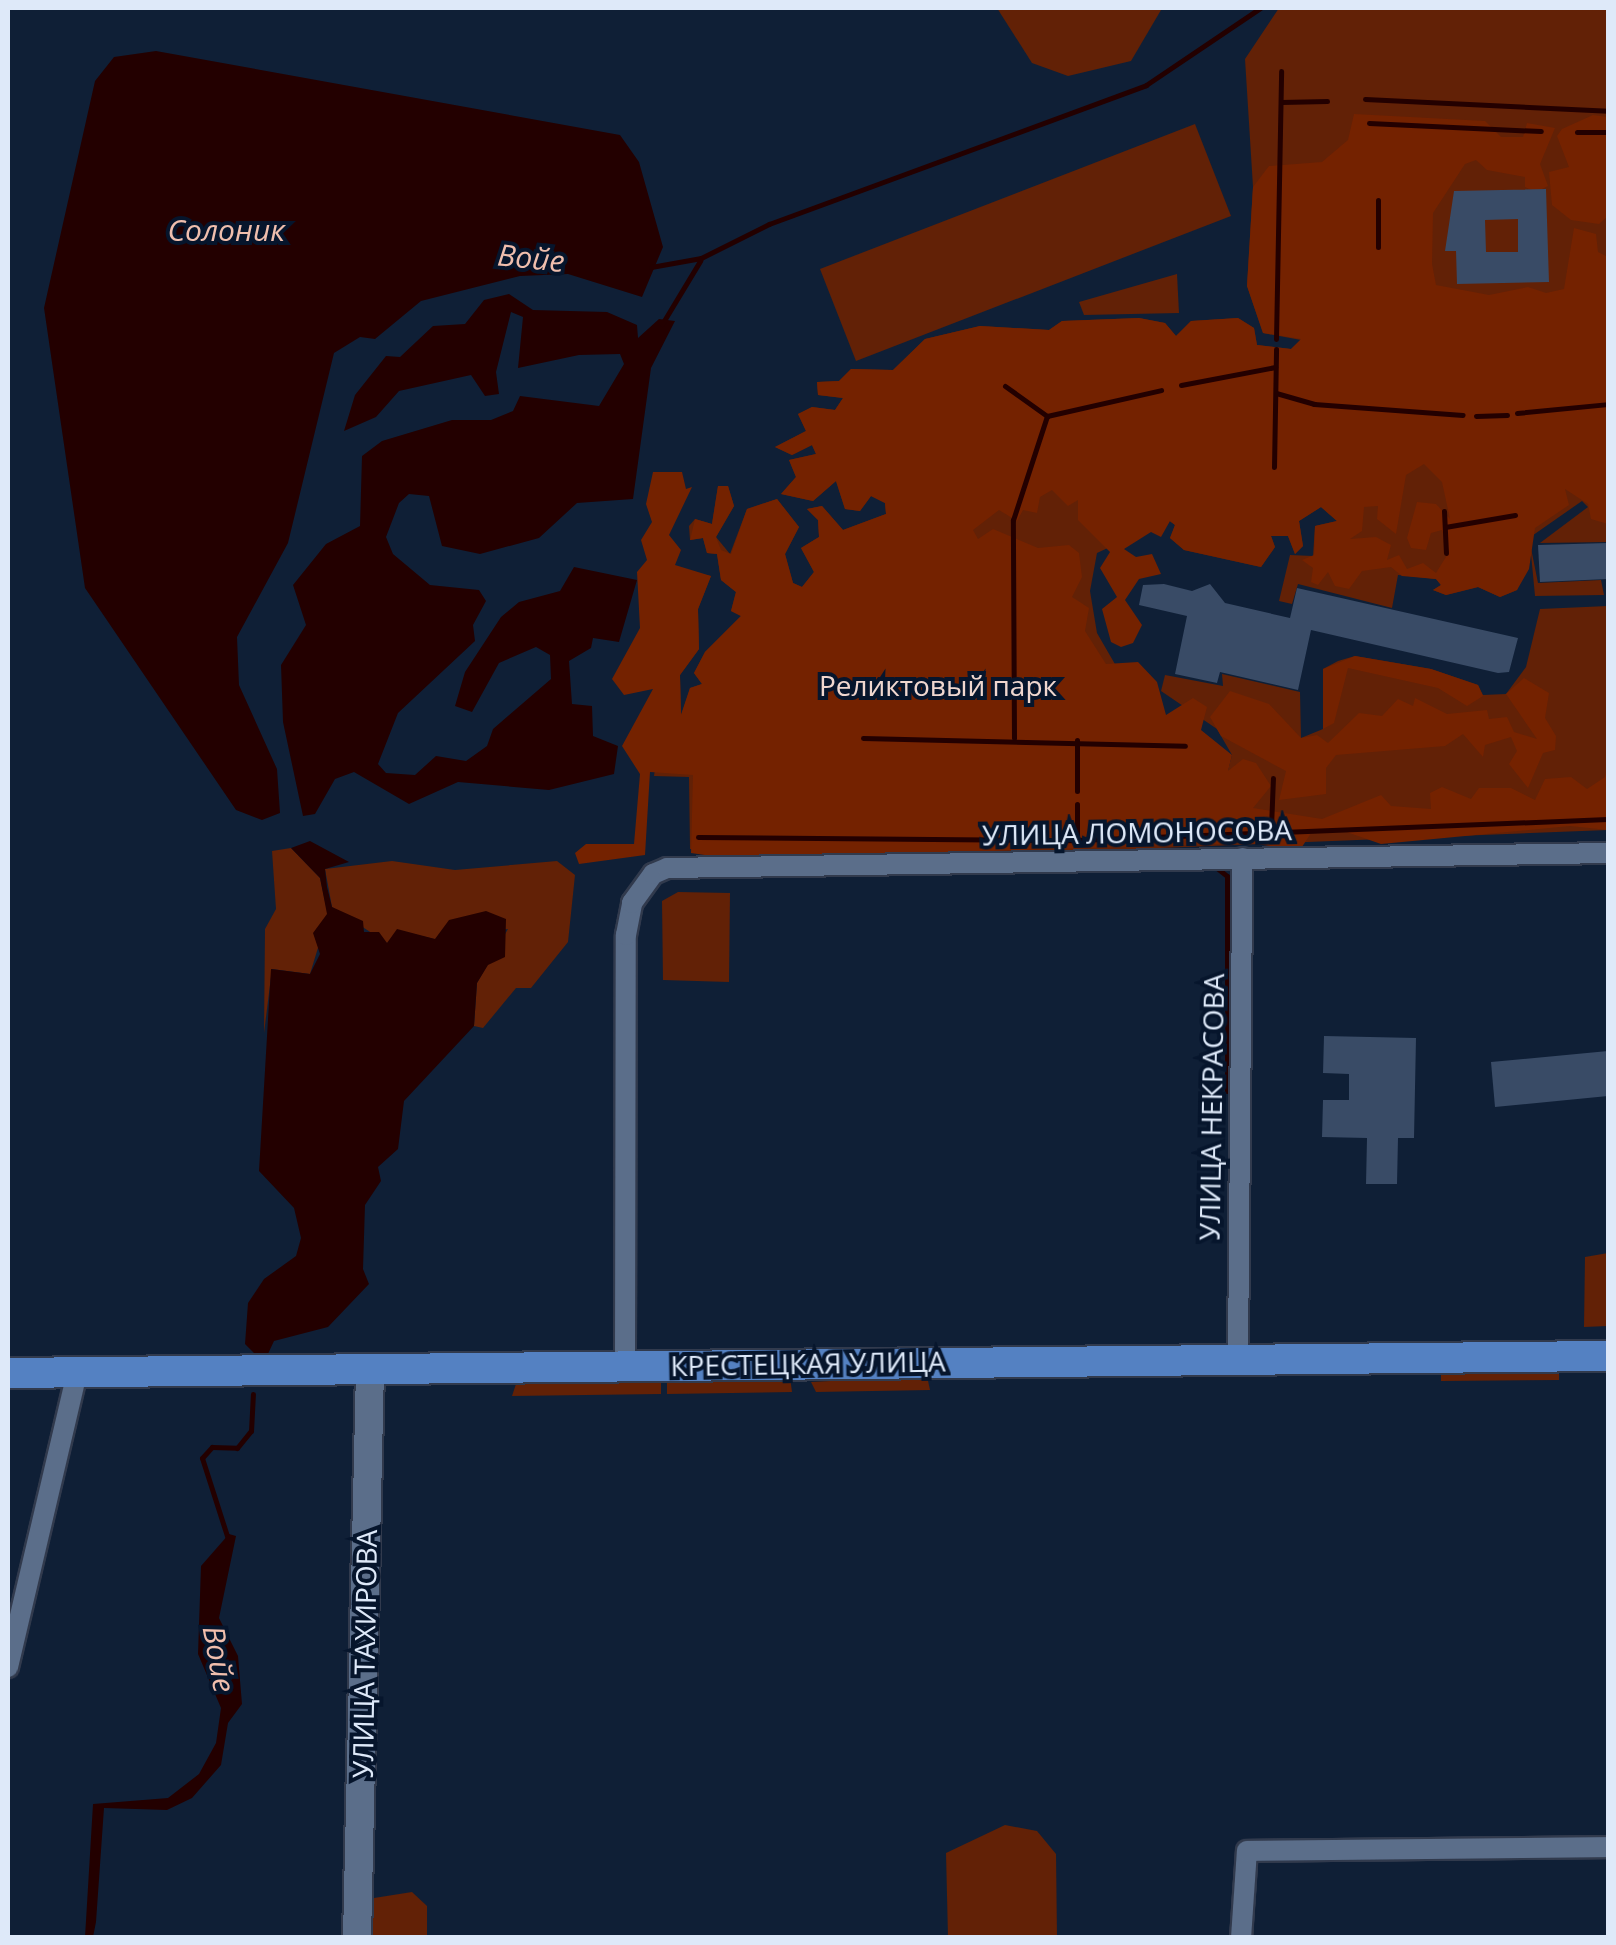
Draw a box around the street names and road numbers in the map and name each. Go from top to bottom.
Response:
street label: УЛИЦА ЛОМОНОСОВА [982,812,1292,852]
street label: УЛИЦА НЕКРАСОВА [1192,973,1230,1241]
street label: КРЕСТЕЦКАЯ УЛИЦА [670,1344,946,1382]
street label: УЛИЦА ТАХИРОВА [345,1529,383,1779]

